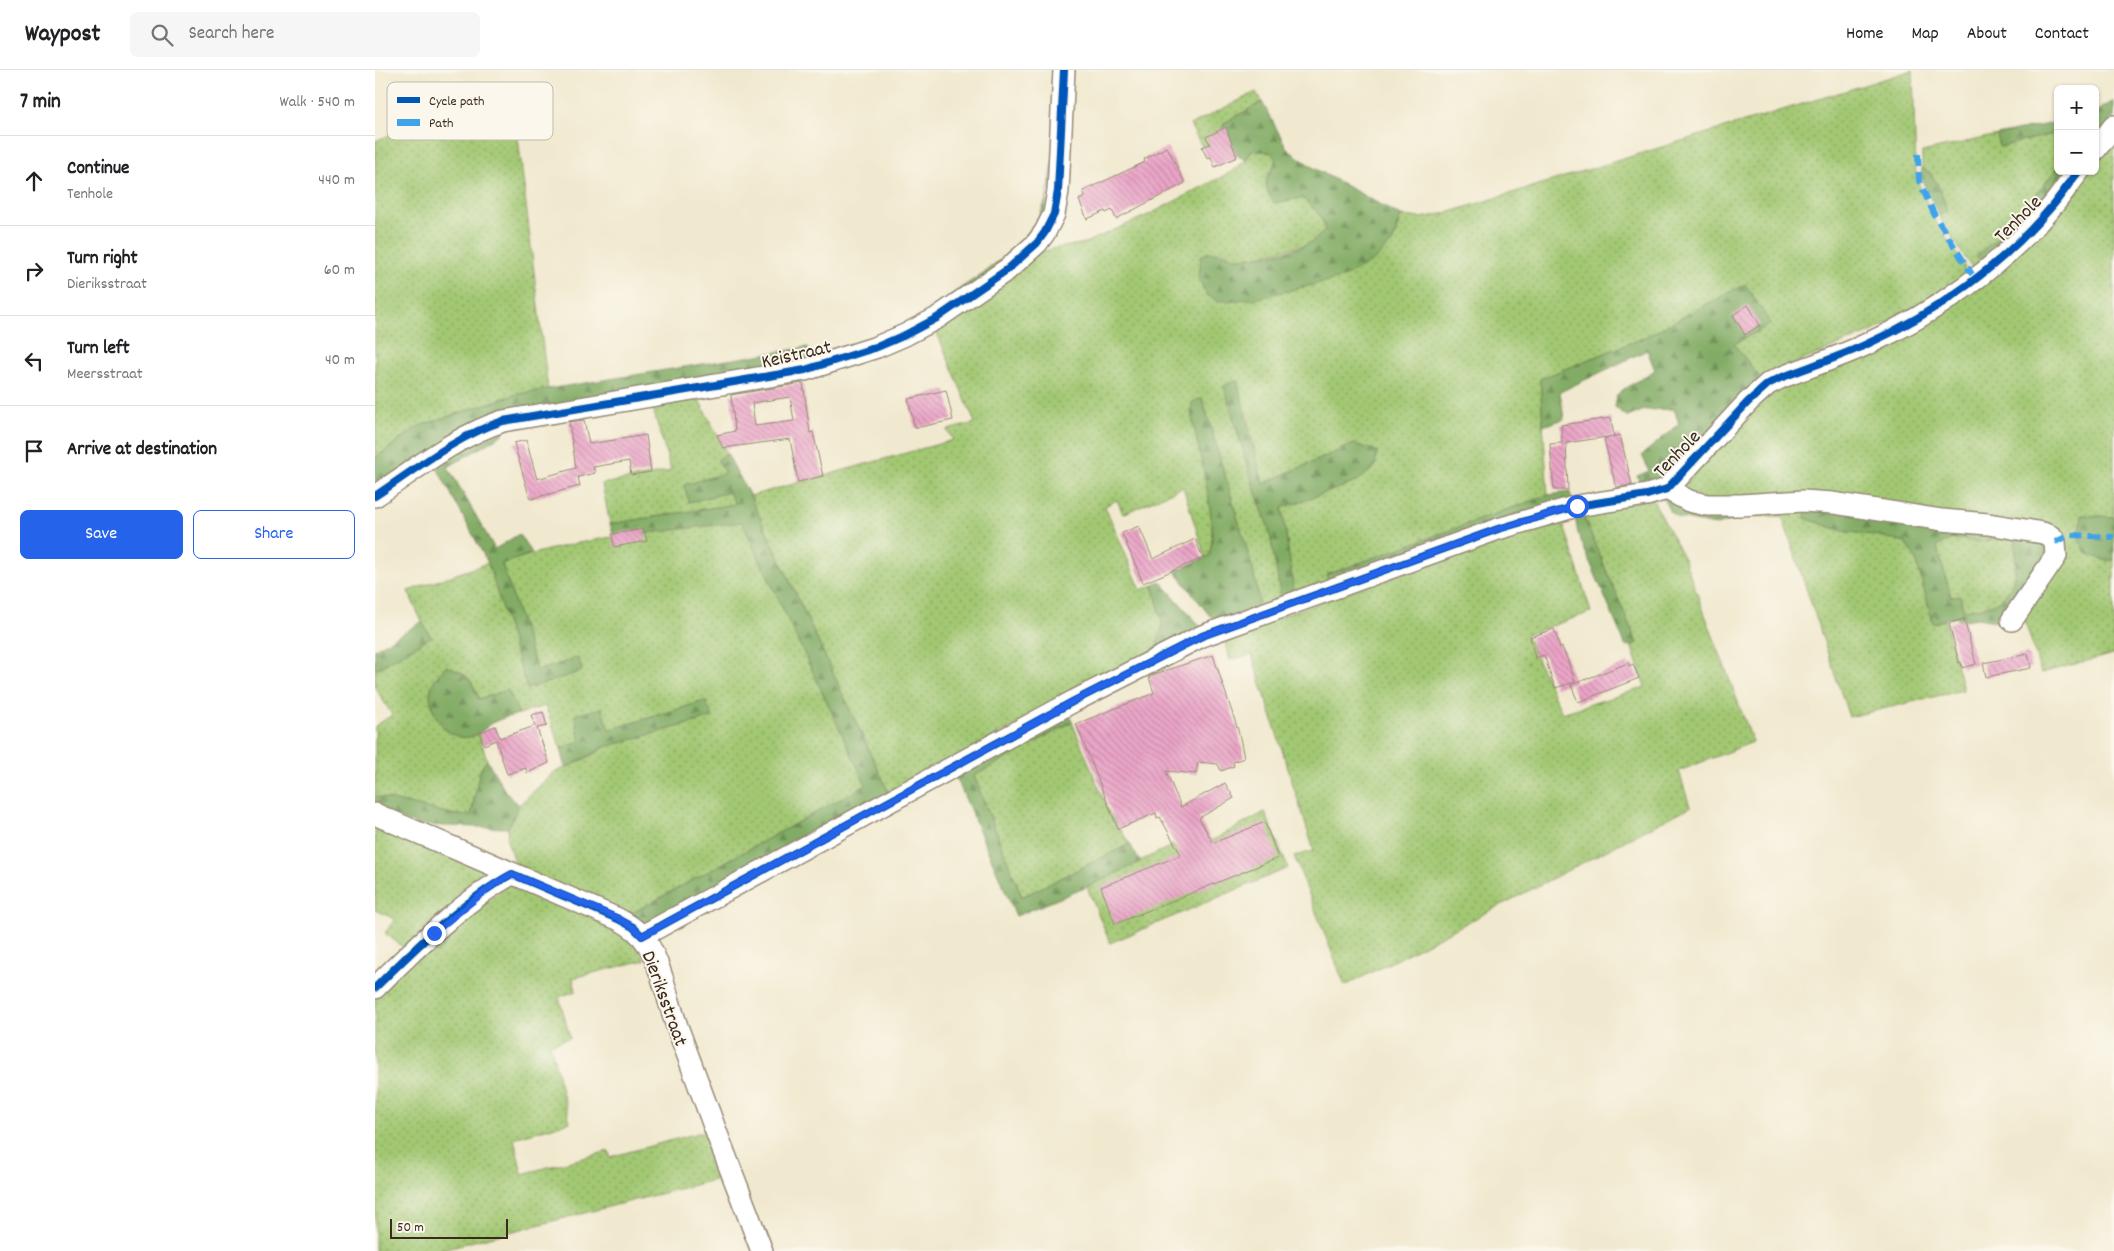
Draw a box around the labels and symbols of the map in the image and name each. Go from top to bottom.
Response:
legend [387,82,553,140]
text: Cycle path [429,92,485,112]
text: Path [429,114,454,134]
street label: Tenhole [1989,190,2050,250]
street label: Keistraat [759,334,834,378]
street label: Tenhole [1648,424,1708,486]
route start [1566,495,1589,518]
route end [423,922,446,945]
street label: Dieriksstraat [633,947,693,1051]
scale bar [390,1216,507,1239]

